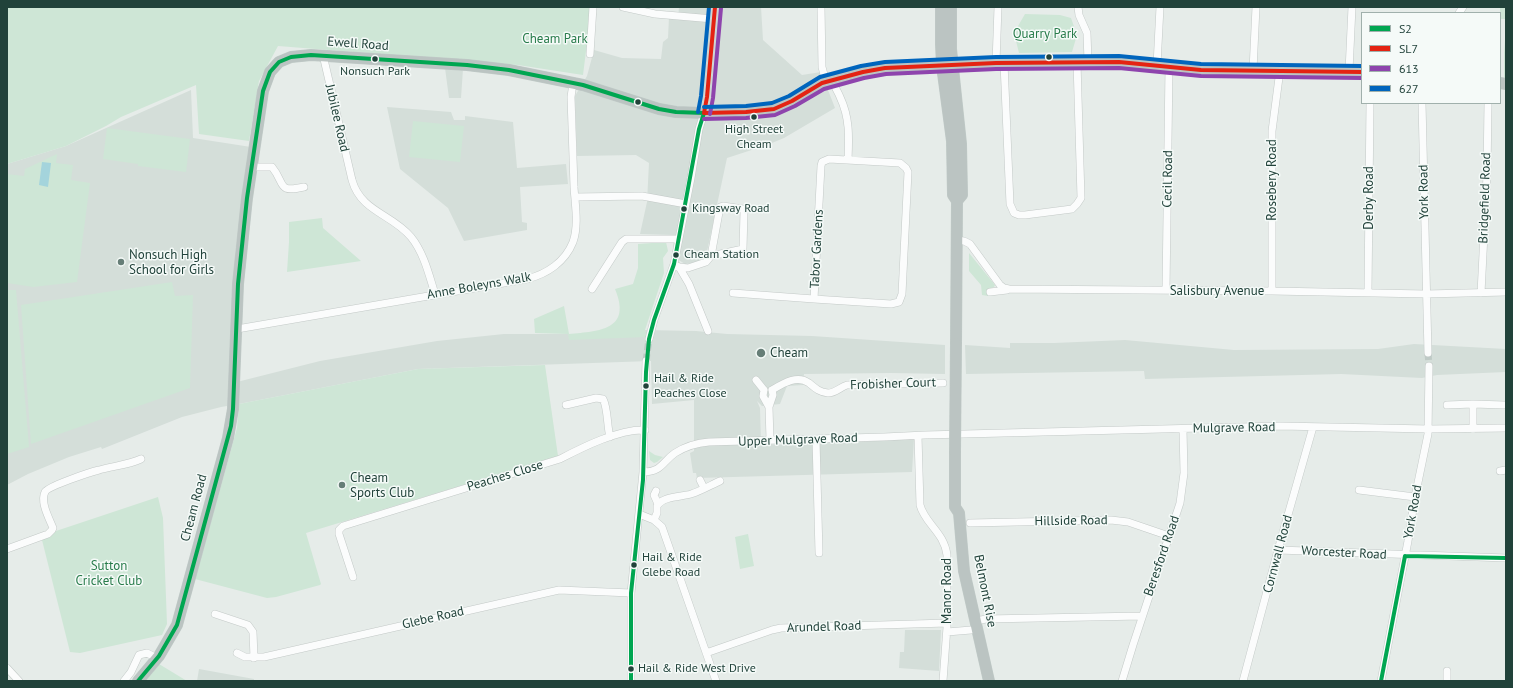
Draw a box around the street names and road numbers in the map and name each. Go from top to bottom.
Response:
street label: Ewell Road [327,34,389,54]
street label: Jubilee Road [322,83,352,153]
street label: Rosebery Road [1264,139,1280,221]
street label: Cecil Road [1160,150,1176,208]
street label: Bridgefield Road [1476,152,1494,244]
street label: York Road [1416,164,1432,220]
street label: Derby Road [1361,166,1377,230]
street label: Tabor Gardens [807,209,827,289]
street label: Anne Boleyns Walk [426,269,532,303]
street label: Salisbury Avenue [1170,283,1264,299]
street label: Frobisher Court [850,375,936,393]
street label: Mulgrave Road [1193,419,1275,437]
street label: Upper Mulgrave Road [738,430,858,450]
street label: Peaches Close [465,457,545,495]
street label: Cheam Road [178,473,210,543]
street label: York Road [1401,484,1425,540]
street label: Hillside Road [1034,513,1108,529]
street label: Cornwall Road [1260,513,1296,595]
street label: Beresford Road [1141,514,1183,598]
street label: Worcester Road [1301,543,1387,563]
street label: Belmont Rise [970,553,1000,629]
street label: Manor Road [939,558,955,624]
street label: Glebe Road [401,603,465,633]
street label: Arundel Road [786,618,862,636]

